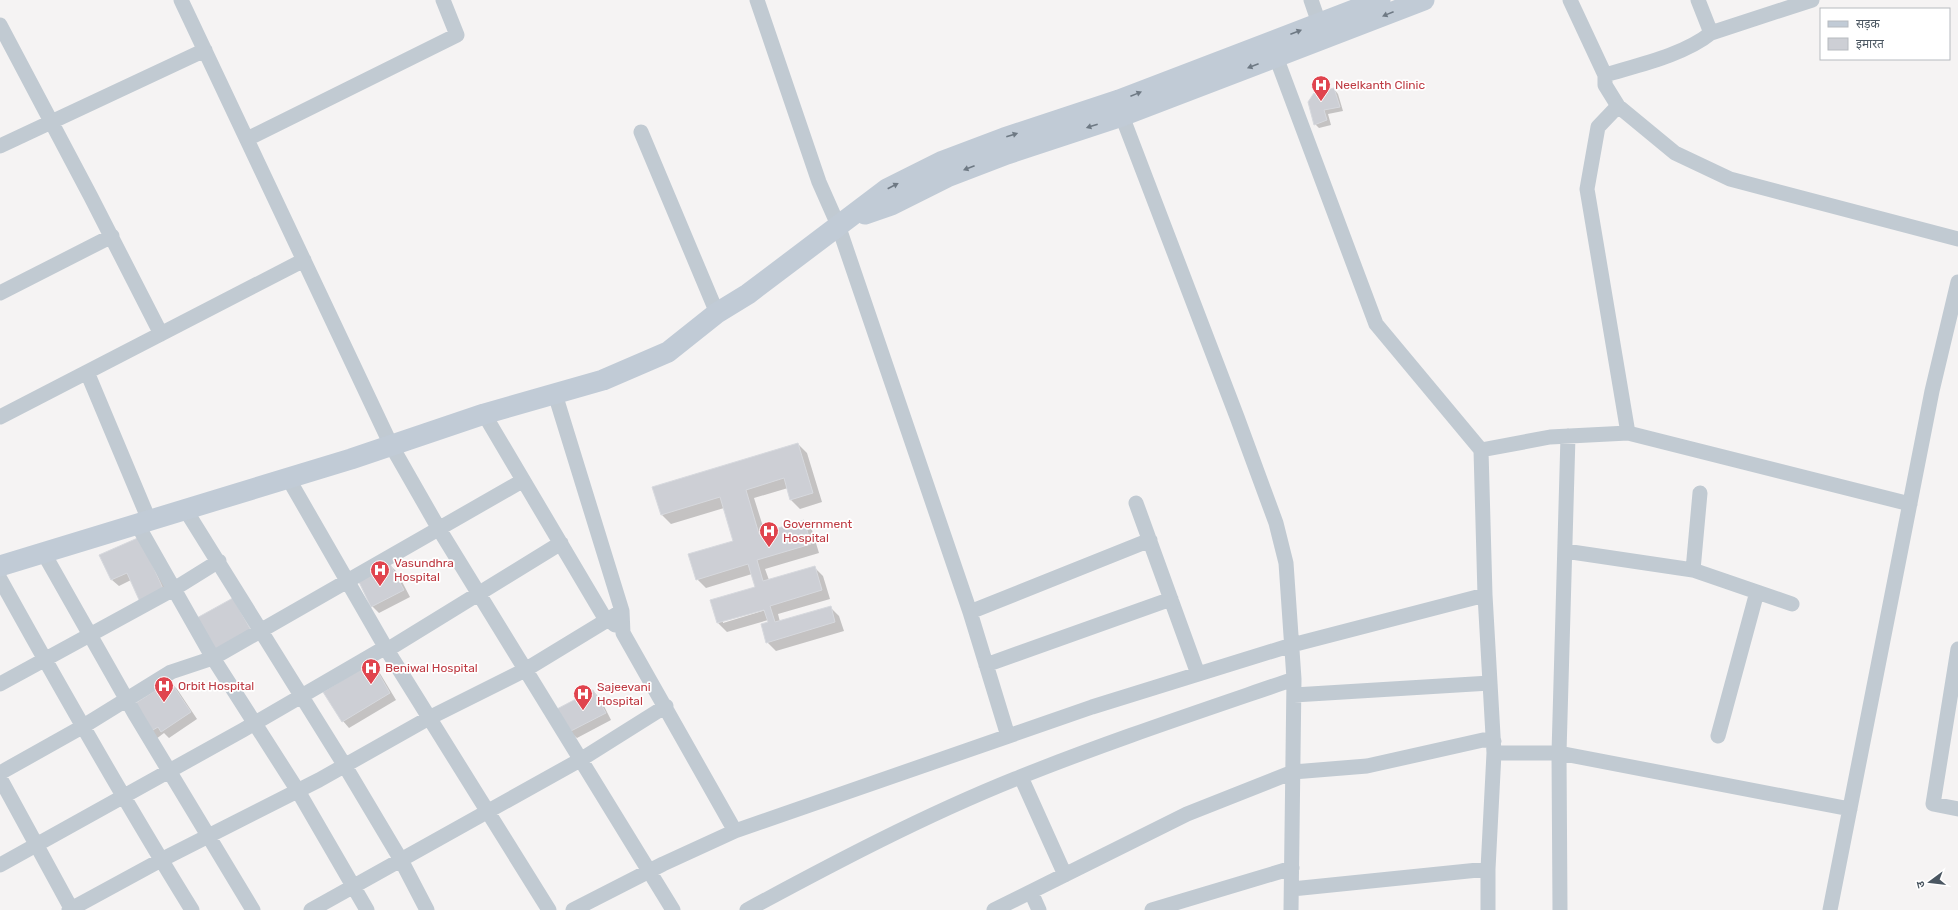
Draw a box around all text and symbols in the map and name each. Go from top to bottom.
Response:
legend [1820,8,1950,60]
one-way arrow [1381,12,1393,18]
text: सड़क [1856,17,1881,31]
one-way arrow [1291,29,1303,35]
text: इमारत [1856,37,1885,51]
one-way arrow [1247,63,1259,69]
hospital icon: Neelkanth Clinic [1310,74,1332,102]
place label: Neelkanth Clinic [1335,78,1426,92]
one-way arrow [1130,90,1142,96]
one-way arrow [1086,123,1098,129]
one-way arrow [1007,132,1019,138]
one-way arrow [963,166,975,172]
one-way arrow [887,183,899,189]
place label: Government Hospital [783,517,852,545]
hospital icon: Government Hospital [758,520,780,548]
place label: Vasundhra Hospital [394,556,454,584]
hospital icon: Vasundhra Hospital [369,559,391,587]
hospital icon: Beniwal Hospital [360,657,382,685]
place label: Beniwal Hospital [385,661,478,675]
hospital icon: Orbit Hospital [153,675,175,703]
place label: Orbit Hospital [178,679,254,693]
place label: Sajeevani Hospital [597,680,651,708]
hospital icon: Sajeevani Hospital [572,683,594,711]
north arrow [1910,862,1950,902]
text: उ [1914,879,1928,889]

